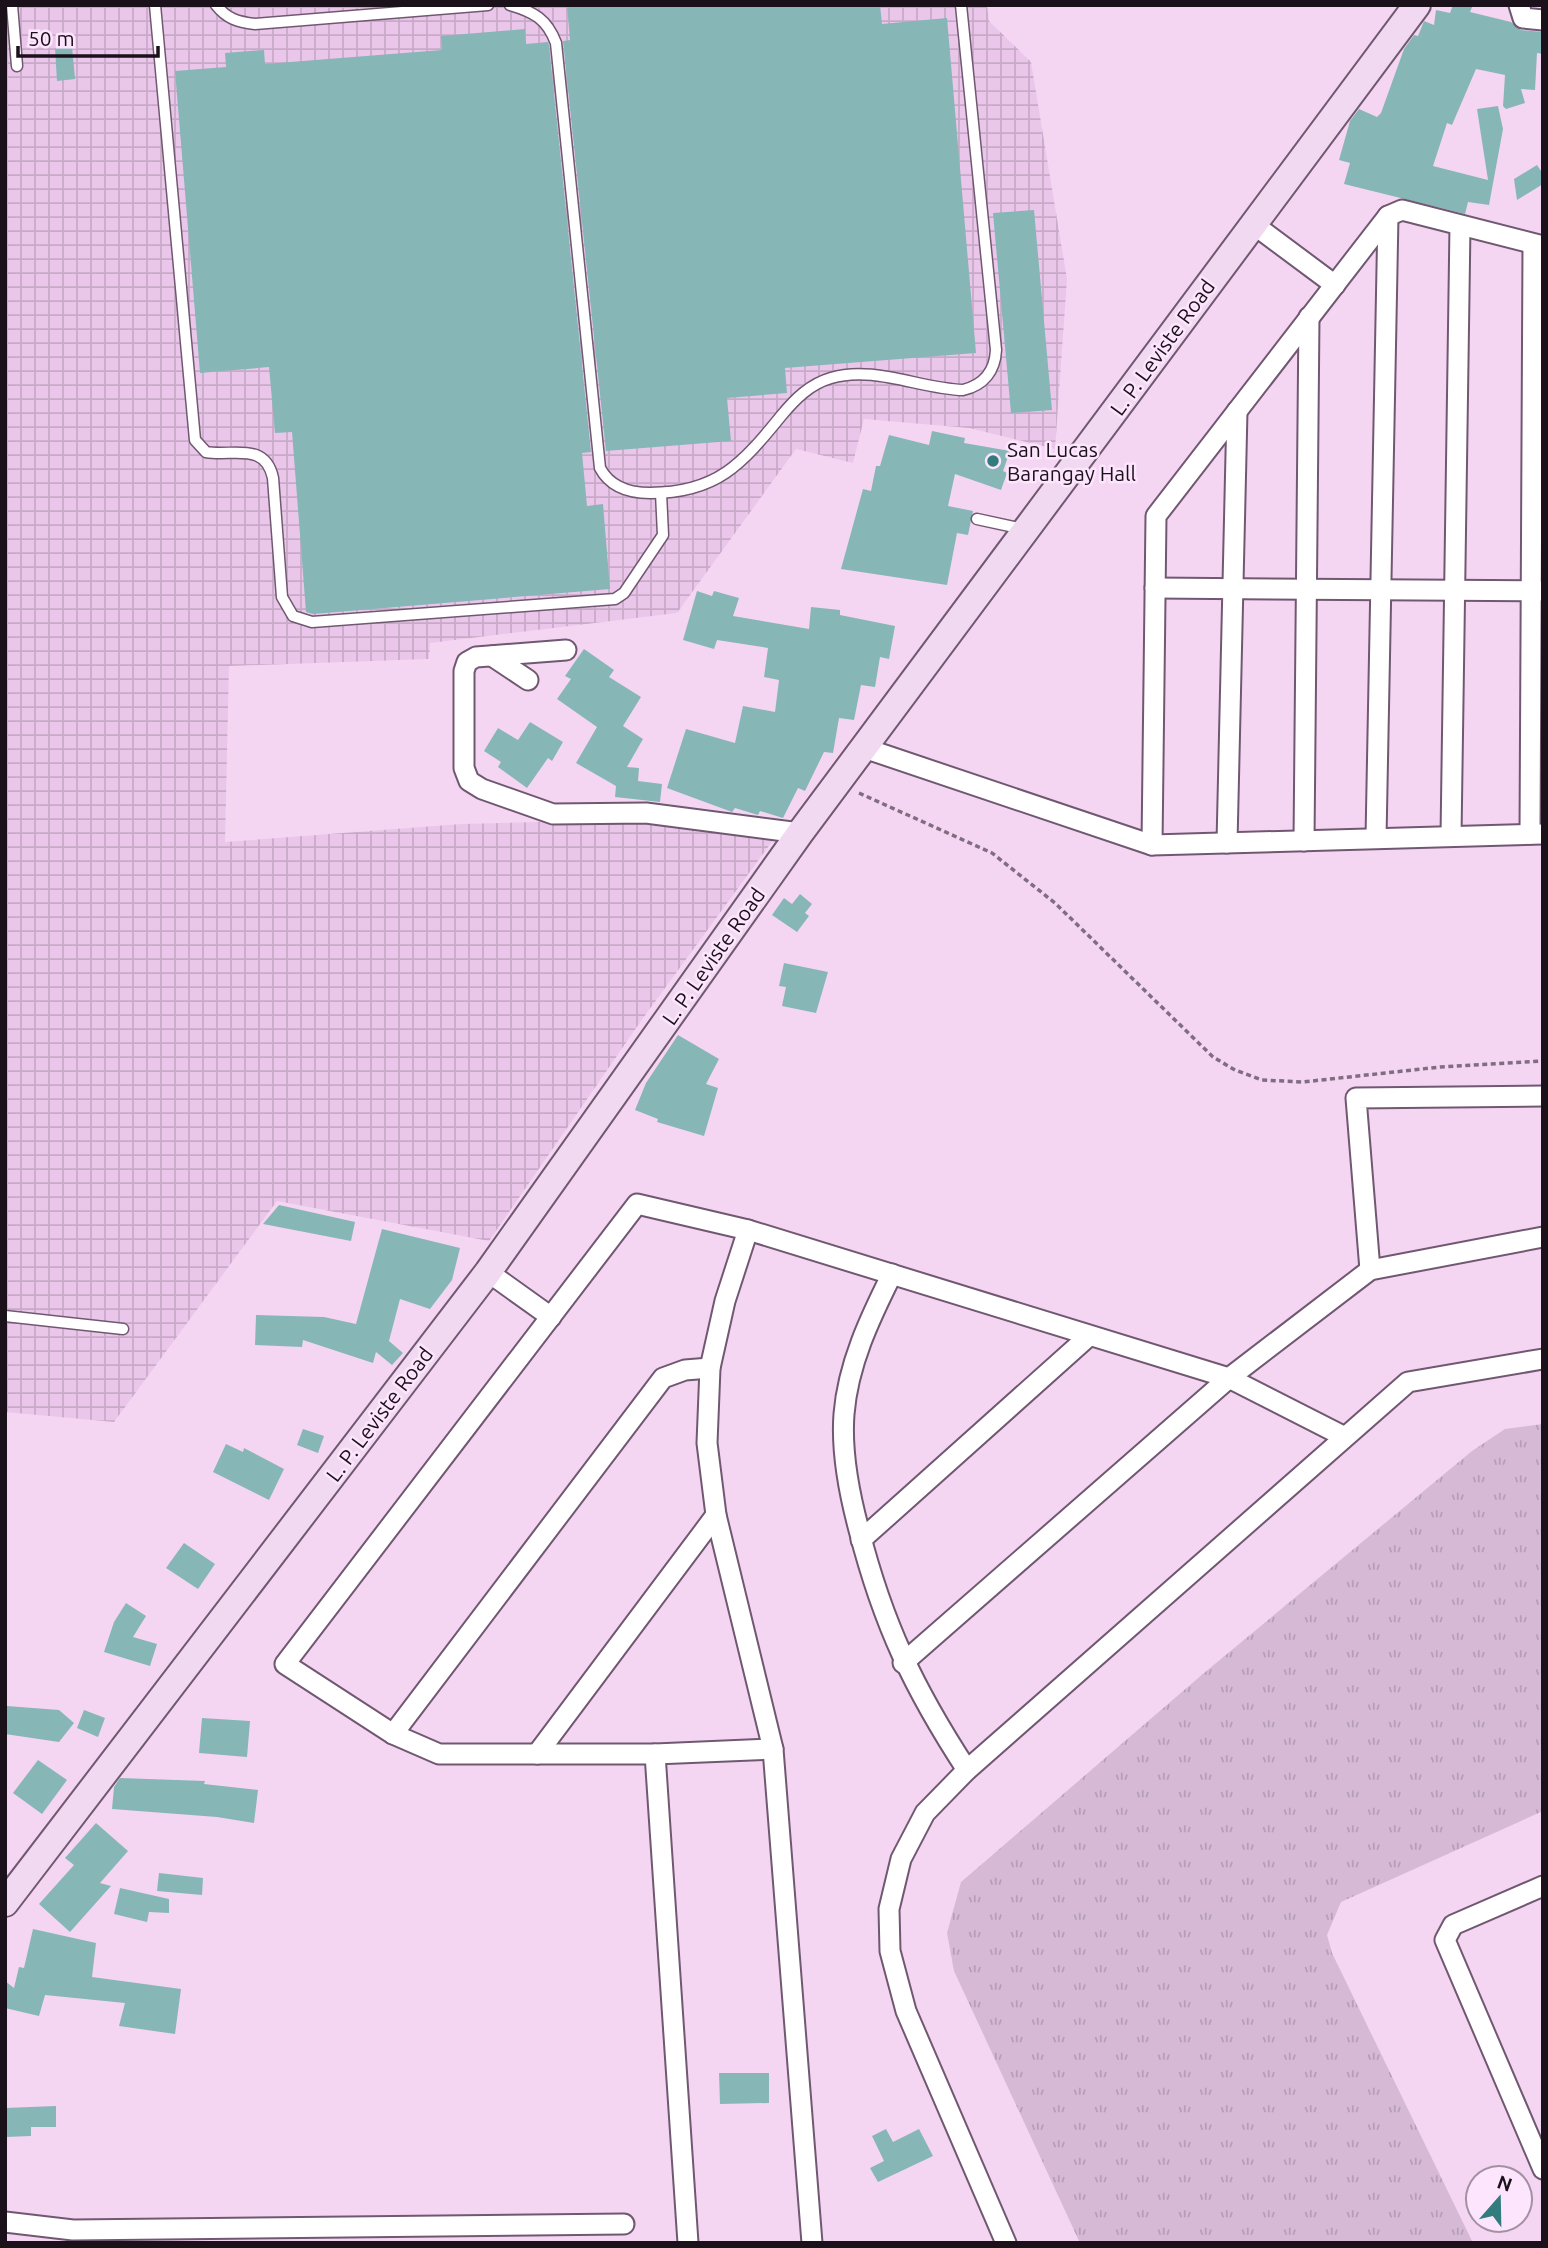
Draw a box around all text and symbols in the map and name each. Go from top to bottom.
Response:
scale bar [18,14,158,58]
text: 50 m [28,26,75,50]
street label: L. P. Leviste Road [1105,274,1219,420]
place label: San Lucas Barangay Hall [1007,437,1136,485]
marker: San Lucas Barangay Hall [985,453,1001,469]
street label: L. P. Leviste Road [657,883,769,1029]
street label: L. P. Leviste Road [321,1342,437,1486]
north arrow [1464,2164,1534,2234]
text: N [1494,2170,1515,2196]

